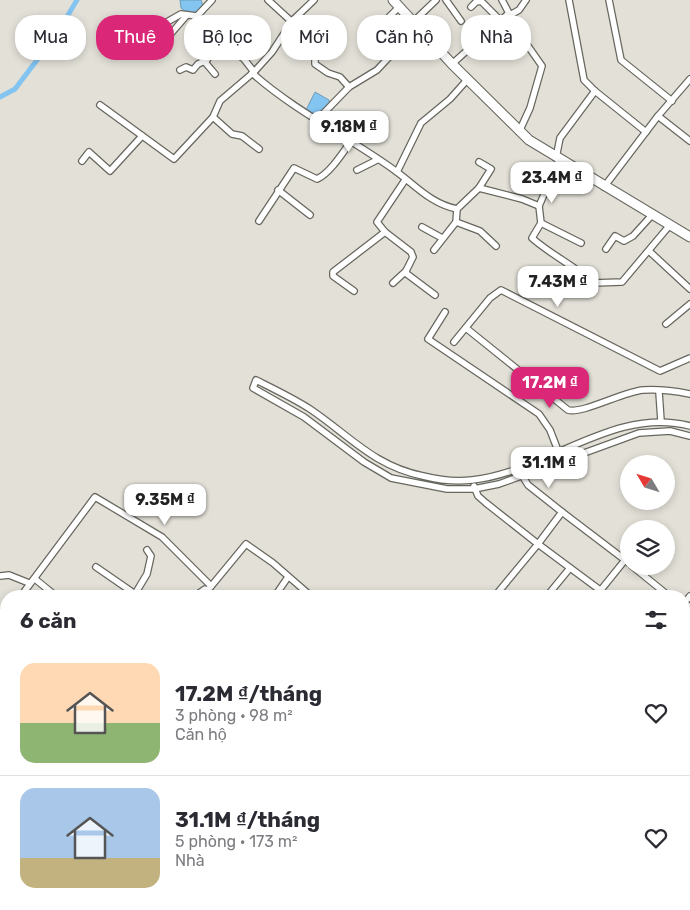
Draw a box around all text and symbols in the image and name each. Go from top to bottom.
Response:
chip: Mua [15,15,86,60]
chip: Thuê [96,15,174,60]
chip: Bộ lọc [184,15,271,60]
chip: Mới [281,15,347,60]
chip: Căn hộ [357,15,451,60]
chip: Nhà [461,15,531,60]
pin: 9.18M ₫ [303,110,395,153]
text: 9.18M ₫ [321,117,377,136]
pin: 23.4M ₫ [506,162,598,204]
text: 23.4M ₫ [521,168,583,187]
pin: 7.43M ₫ [512,266,604,308]
text: 7.43M ₫ [528,272,588,291]
pin: 17.2M ₫ [504,366,596,409]
text: 17.2M ₫ [522,373,578,392]
pin: 31.1M ₫ [503,446,595,489]
text: 31.1M ₫ [522,453,576,472]
north arrow [620,455,675,510]
map controls [620,455,675,575]
pin: 9.35M ₫ [119,484,211,526]
text: 9.35M ₫ [135,490,195,509]
button: layers [620,520,675,575]
icon: filters [642,606,670,634]
text: 6 căn [20,608,76,633]
text: 17.2M ₫/tháng [175,681,322,706]
icon: home [60,683,120,743]
icon: heart [642,699,670,727]
text: 3 phòng · 98 m² [175,706,293,725]
text: Căn hộ [175,725,227,744]
text: 31.1M ₫/tháng [175,807,320,832]
icon: home [60,808,120,868]
icon: heart [642,824,670,852]
text: 5 phòng · 173 m² [175,832,298,851]
text: Nhà [175,851,205,870]

